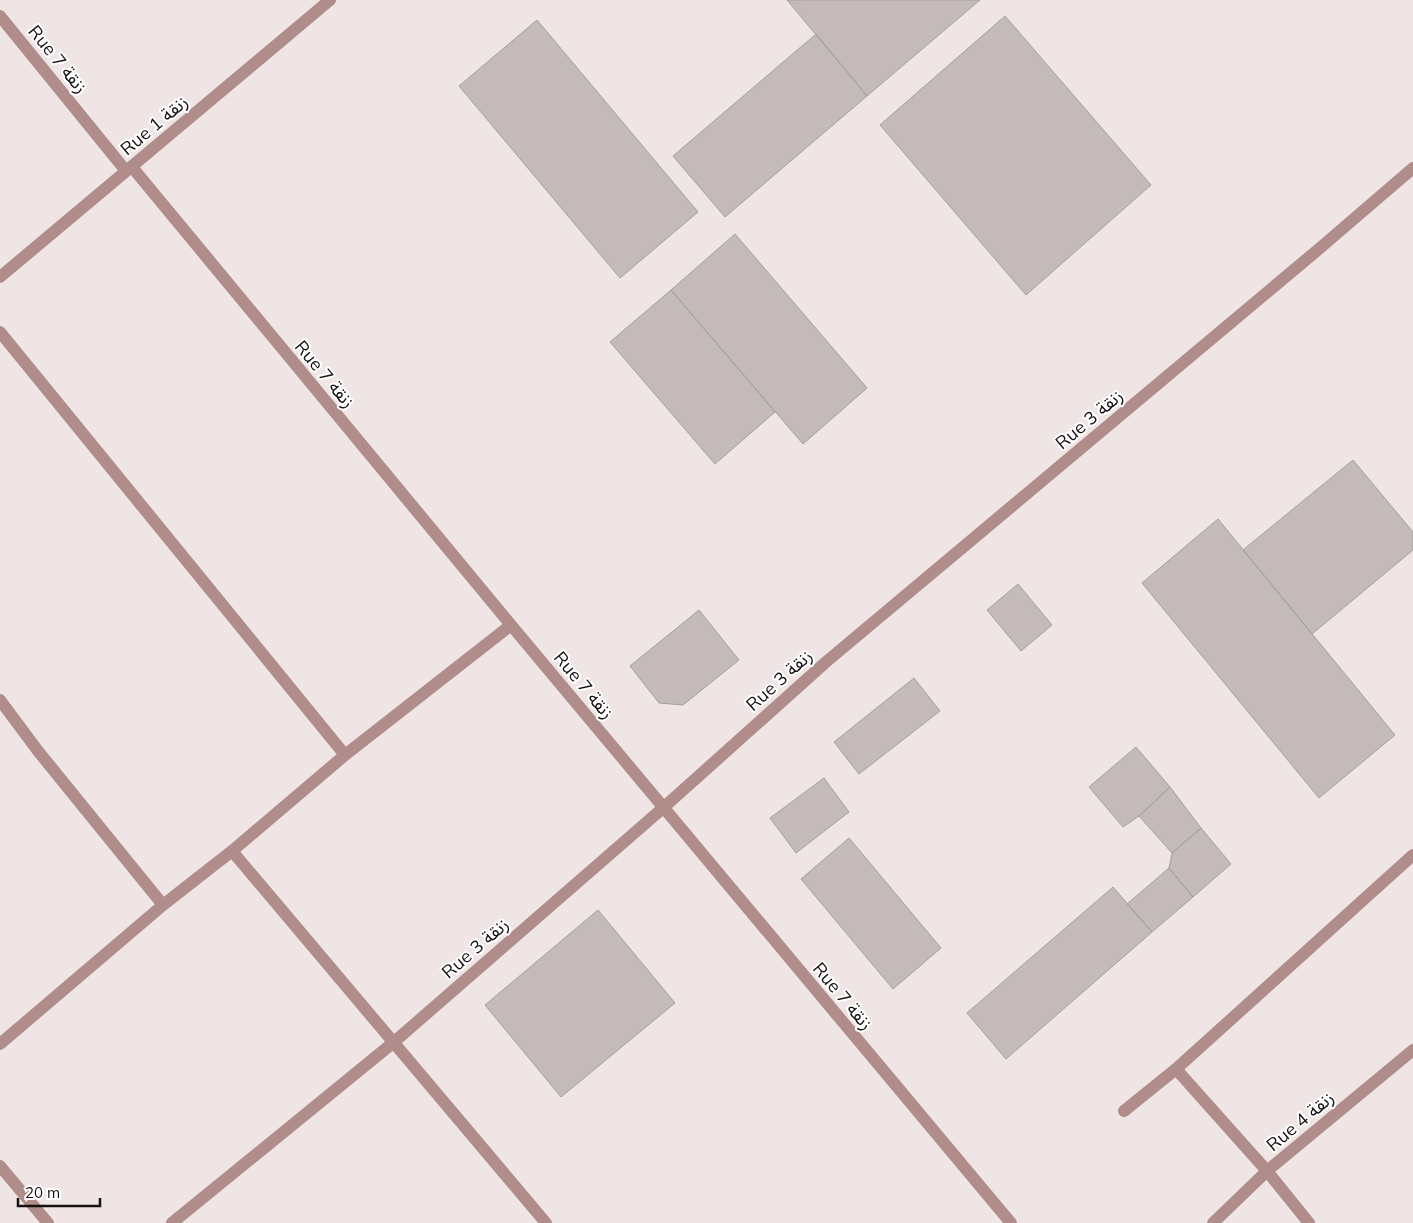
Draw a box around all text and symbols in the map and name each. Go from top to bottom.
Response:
street label: Rue 7 زنقة [23,20,93,98]
street label: Rue 1 زنقة [115,90,193,160]
street label: Rue 7 زنقة [290,335,360,413]
street label: Rue 3 زنقة [1050,384,1128,454]
street label: Rue 3 زنقة [741,644,817,716]
street label: Rue 7 زنقة [549,646,619,724]
street label: Rue 3 زنقة [437,913,513,983]
street label: Rue 7 زنقة [808,957,878,1035]
street label: Rue 4 زنقة [1261,1086,1339,1156]
scale bar [18,1176,100,1208]
text: 20 m [25,1183,60,1202]

